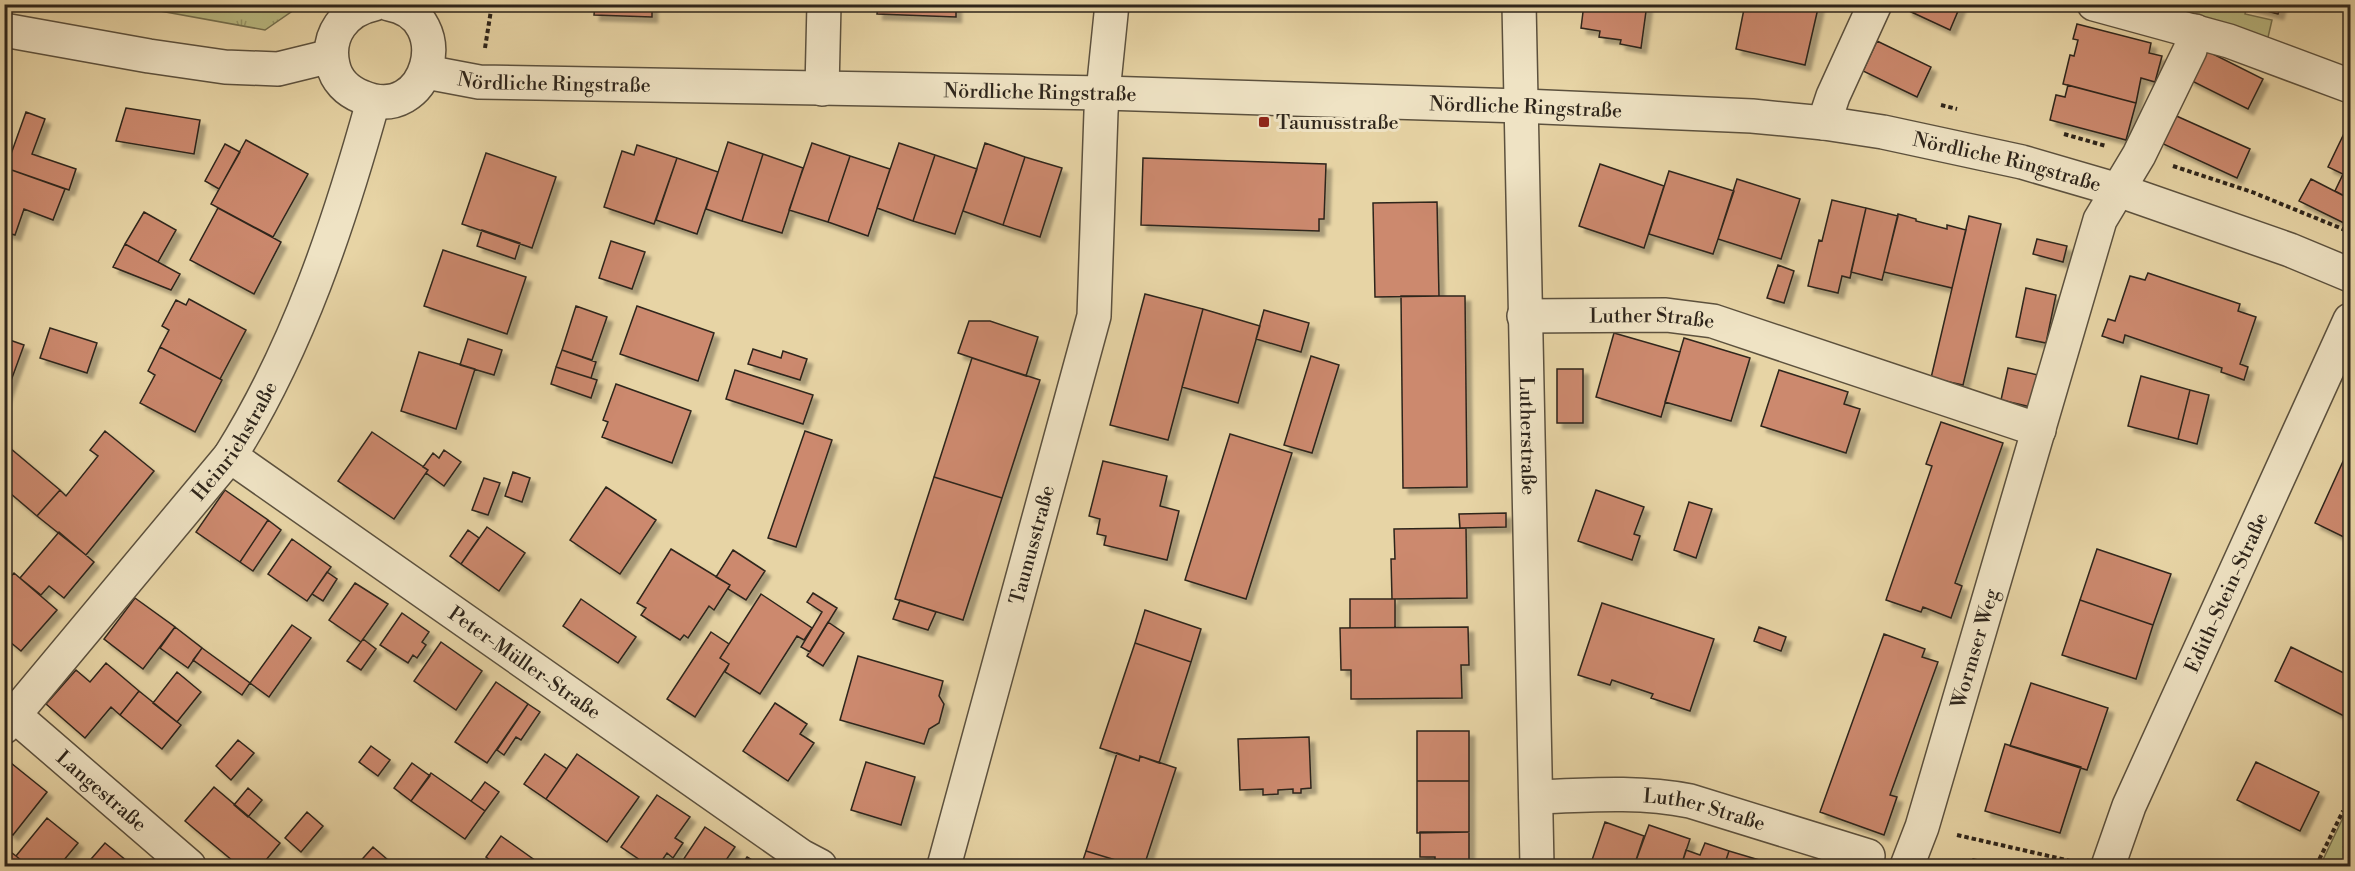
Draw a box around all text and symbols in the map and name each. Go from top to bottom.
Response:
street label: Nördliche Ringstraße [455,67,651,99]
street label: Nördliche Ringstraße [943,79,1137,108]
street label: Nördliche Ringstraße [1429,92,1623,124]
place label: Taunusstraße [1276,111,1399,136]
marker: Taunusstraße [1257,115,1271,129]
street label: Nördliche Ringstraße [1910,128,2104,198]
street label: Luther Straße [1589,304,1716,335]
street label: Lutherstraße [1513,376,1540,496]
street label: Heinrichstraße [187,378,284,506]
street label: Taunusstraße [1005,483,1061,608]
street label: Edith-Stein-Straße [2180,509,2275,677]
street label: Wormser Weg [1946,585,2005,713]
street label: Peter-Müller-Straße [443,602,605,726]
street label: Langestraße [50,746,151,838]
street label: Luther Straße [1642,784,1768,837]

